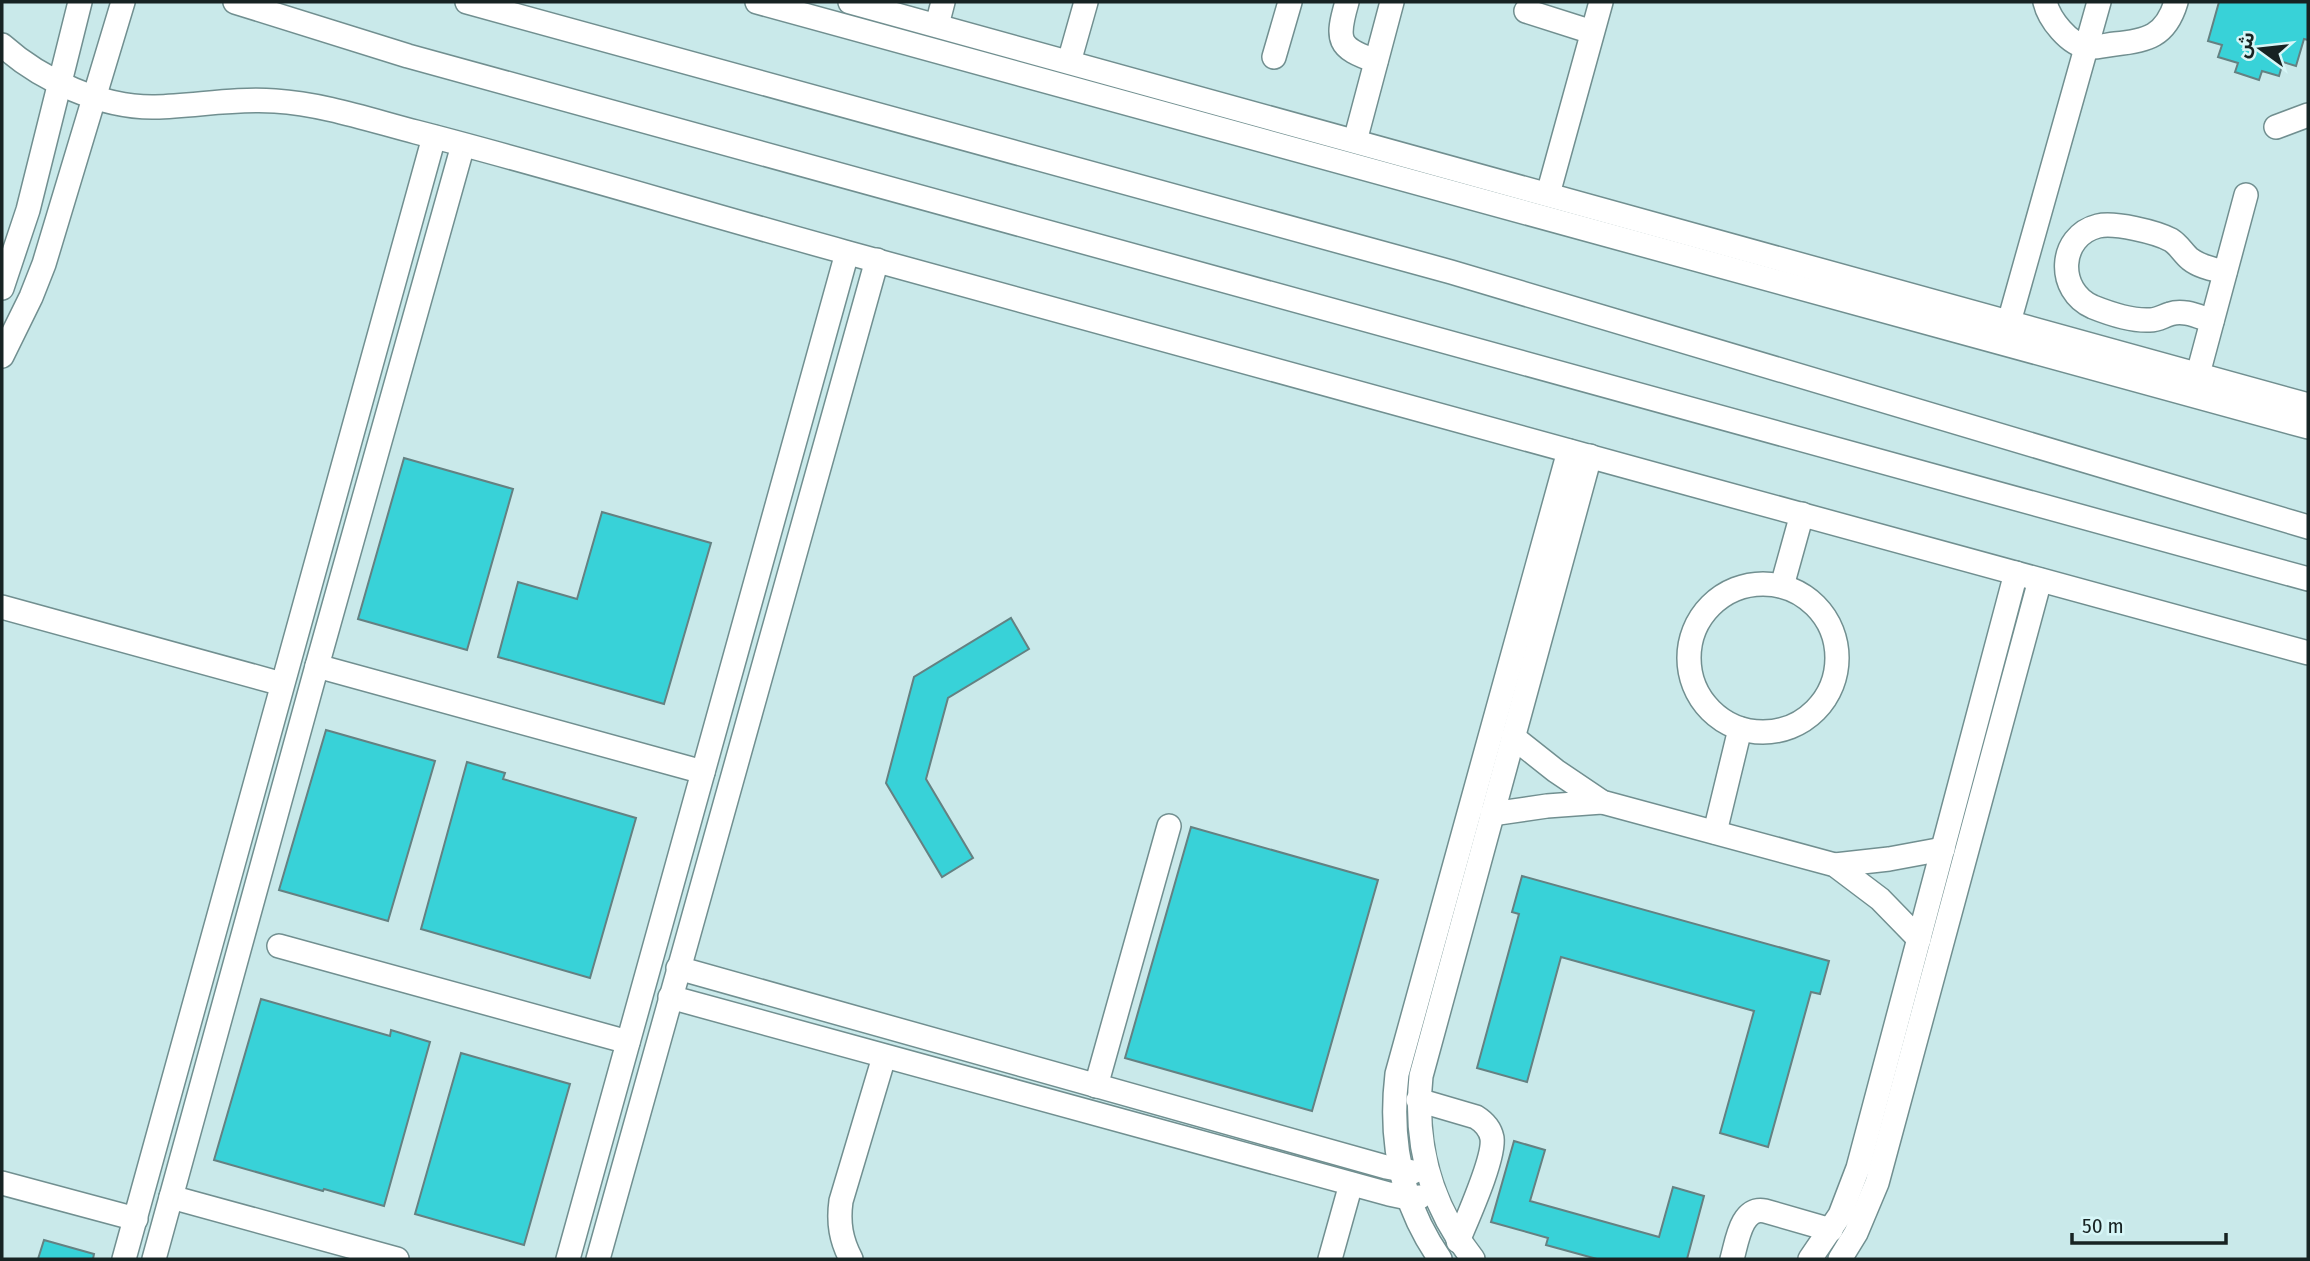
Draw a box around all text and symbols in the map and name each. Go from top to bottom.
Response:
north arrow [2226,14,2296,84]
text: ش [2231,29,2260,60]
scale bar [2072,1202,2226,1246]
text: 50 m [2082,1213,2124,1239]

